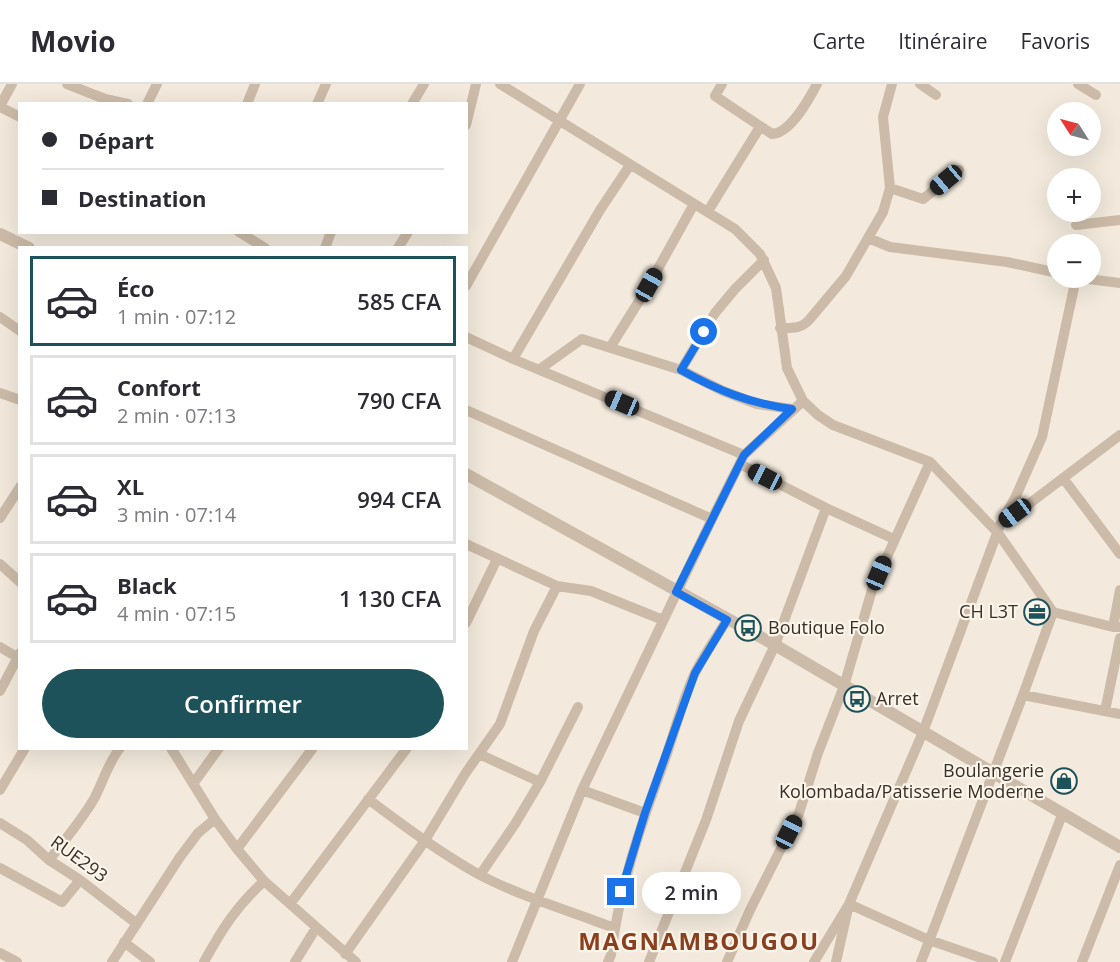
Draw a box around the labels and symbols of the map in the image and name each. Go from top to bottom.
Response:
north arrow [1047,102,1101,156]
car [926,162,966,198]
car [632,265,666,305]
route start [690,318,717,345]
car [602,388,642,418]
car [745,461,785,493]
car [995,495,1035,531]
car [864,553,894,593]
office icon: CH L3T [1022,597,1052,627]
place label: CH L3T [959,599,1018,623]
bus stop icon: Boutique Folo [733,613,763,643]
place label: Boutique Folo [768,615,885,639]
bus stop icon: Arret [842,684,872,714]
place label: Arret [876,686,919,710]
place label: Boulangerie Kolombada/Patisserie Moderne [779,758,1044,803]
shop icon: Boulangerie Kolombada/Patisserie Moderne [1049,766,1079,796]
car [773,812,805,852]
street label: RUE293 [46,829,113,887]
callout: 2 min [642,871,741,913]
route end [607,878,634,905]
district label: MAGNAMBOUGOU [578,924,820,957]

